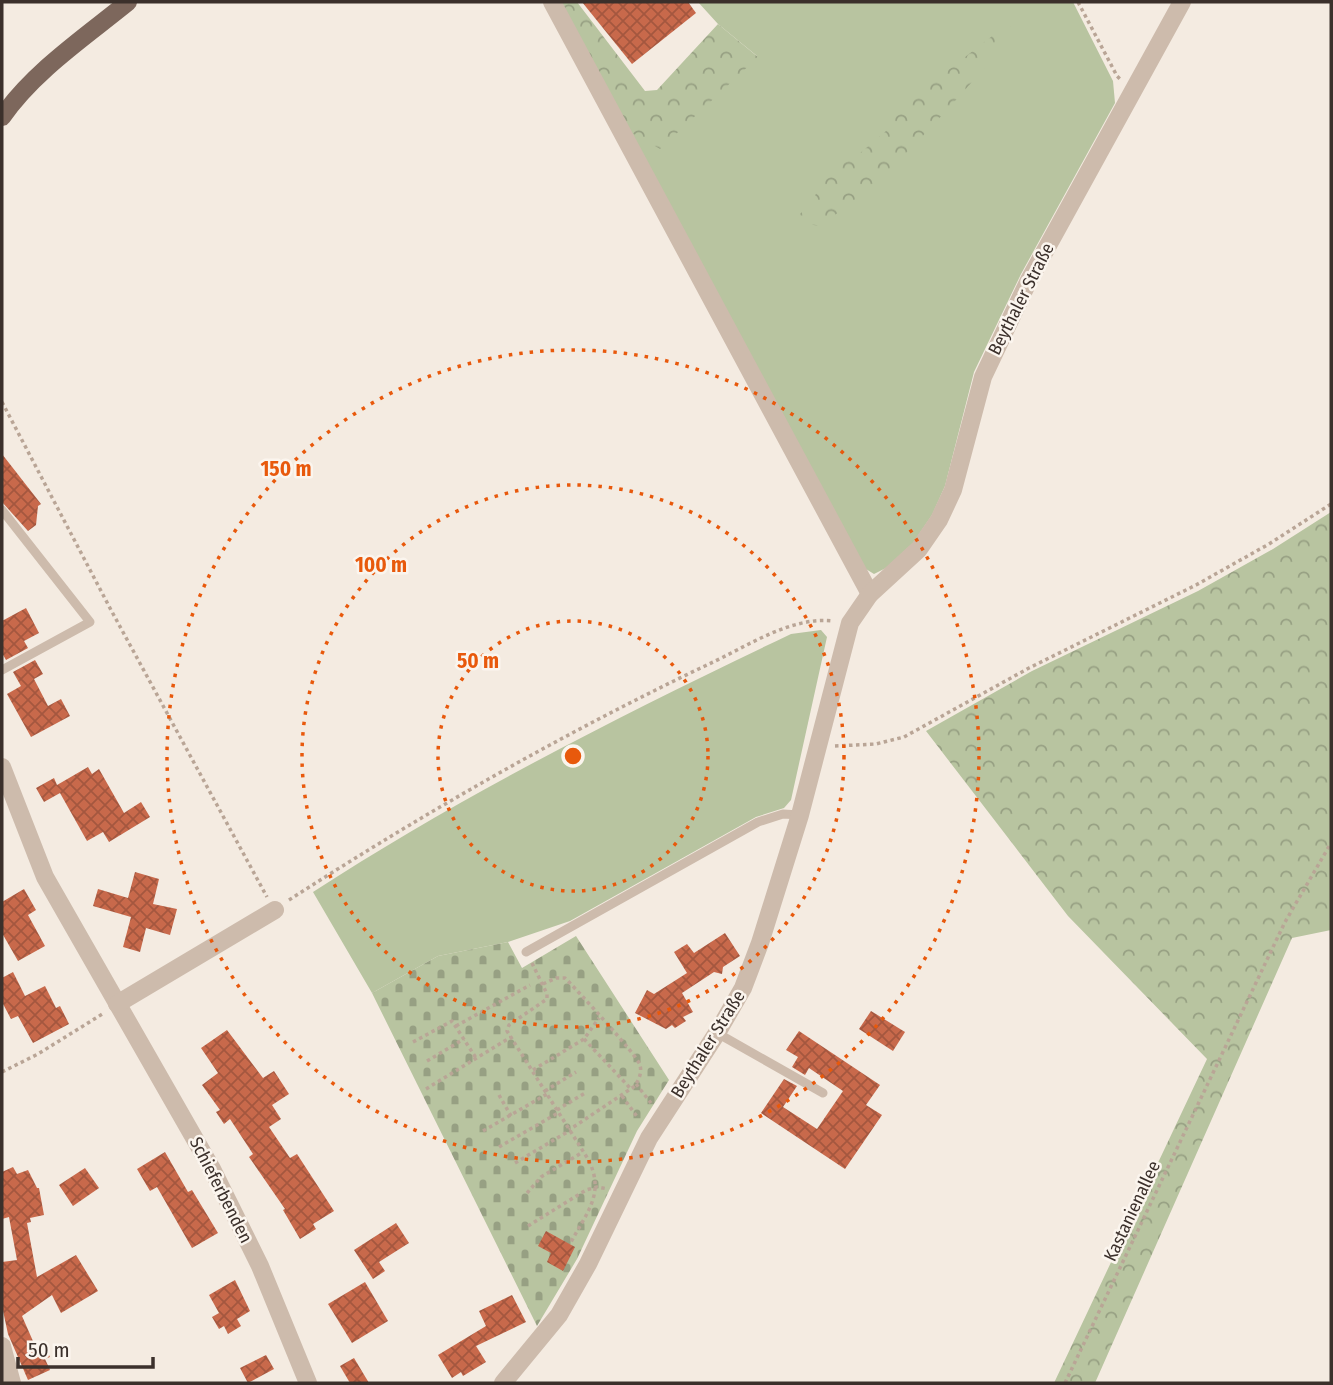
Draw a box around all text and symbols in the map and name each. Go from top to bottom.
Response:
street label: Beythaler Straße [983,239,1059,359]
text: 150 m [260,456,312,482]
text: 100 m [355,552,407,578]
text: 50 m [457,648,499,674]
centre of rings [561,744,585,768]
street label: Beythaler Straße [666,986,750,1102]
street label: Schieferbenden [185,1133,257,1247]
street label: Kastanienallee [1099,1157,1165,1265]
scale bar [18,1326,152,1370]
text: 50 m [28,1337,70,1363]

